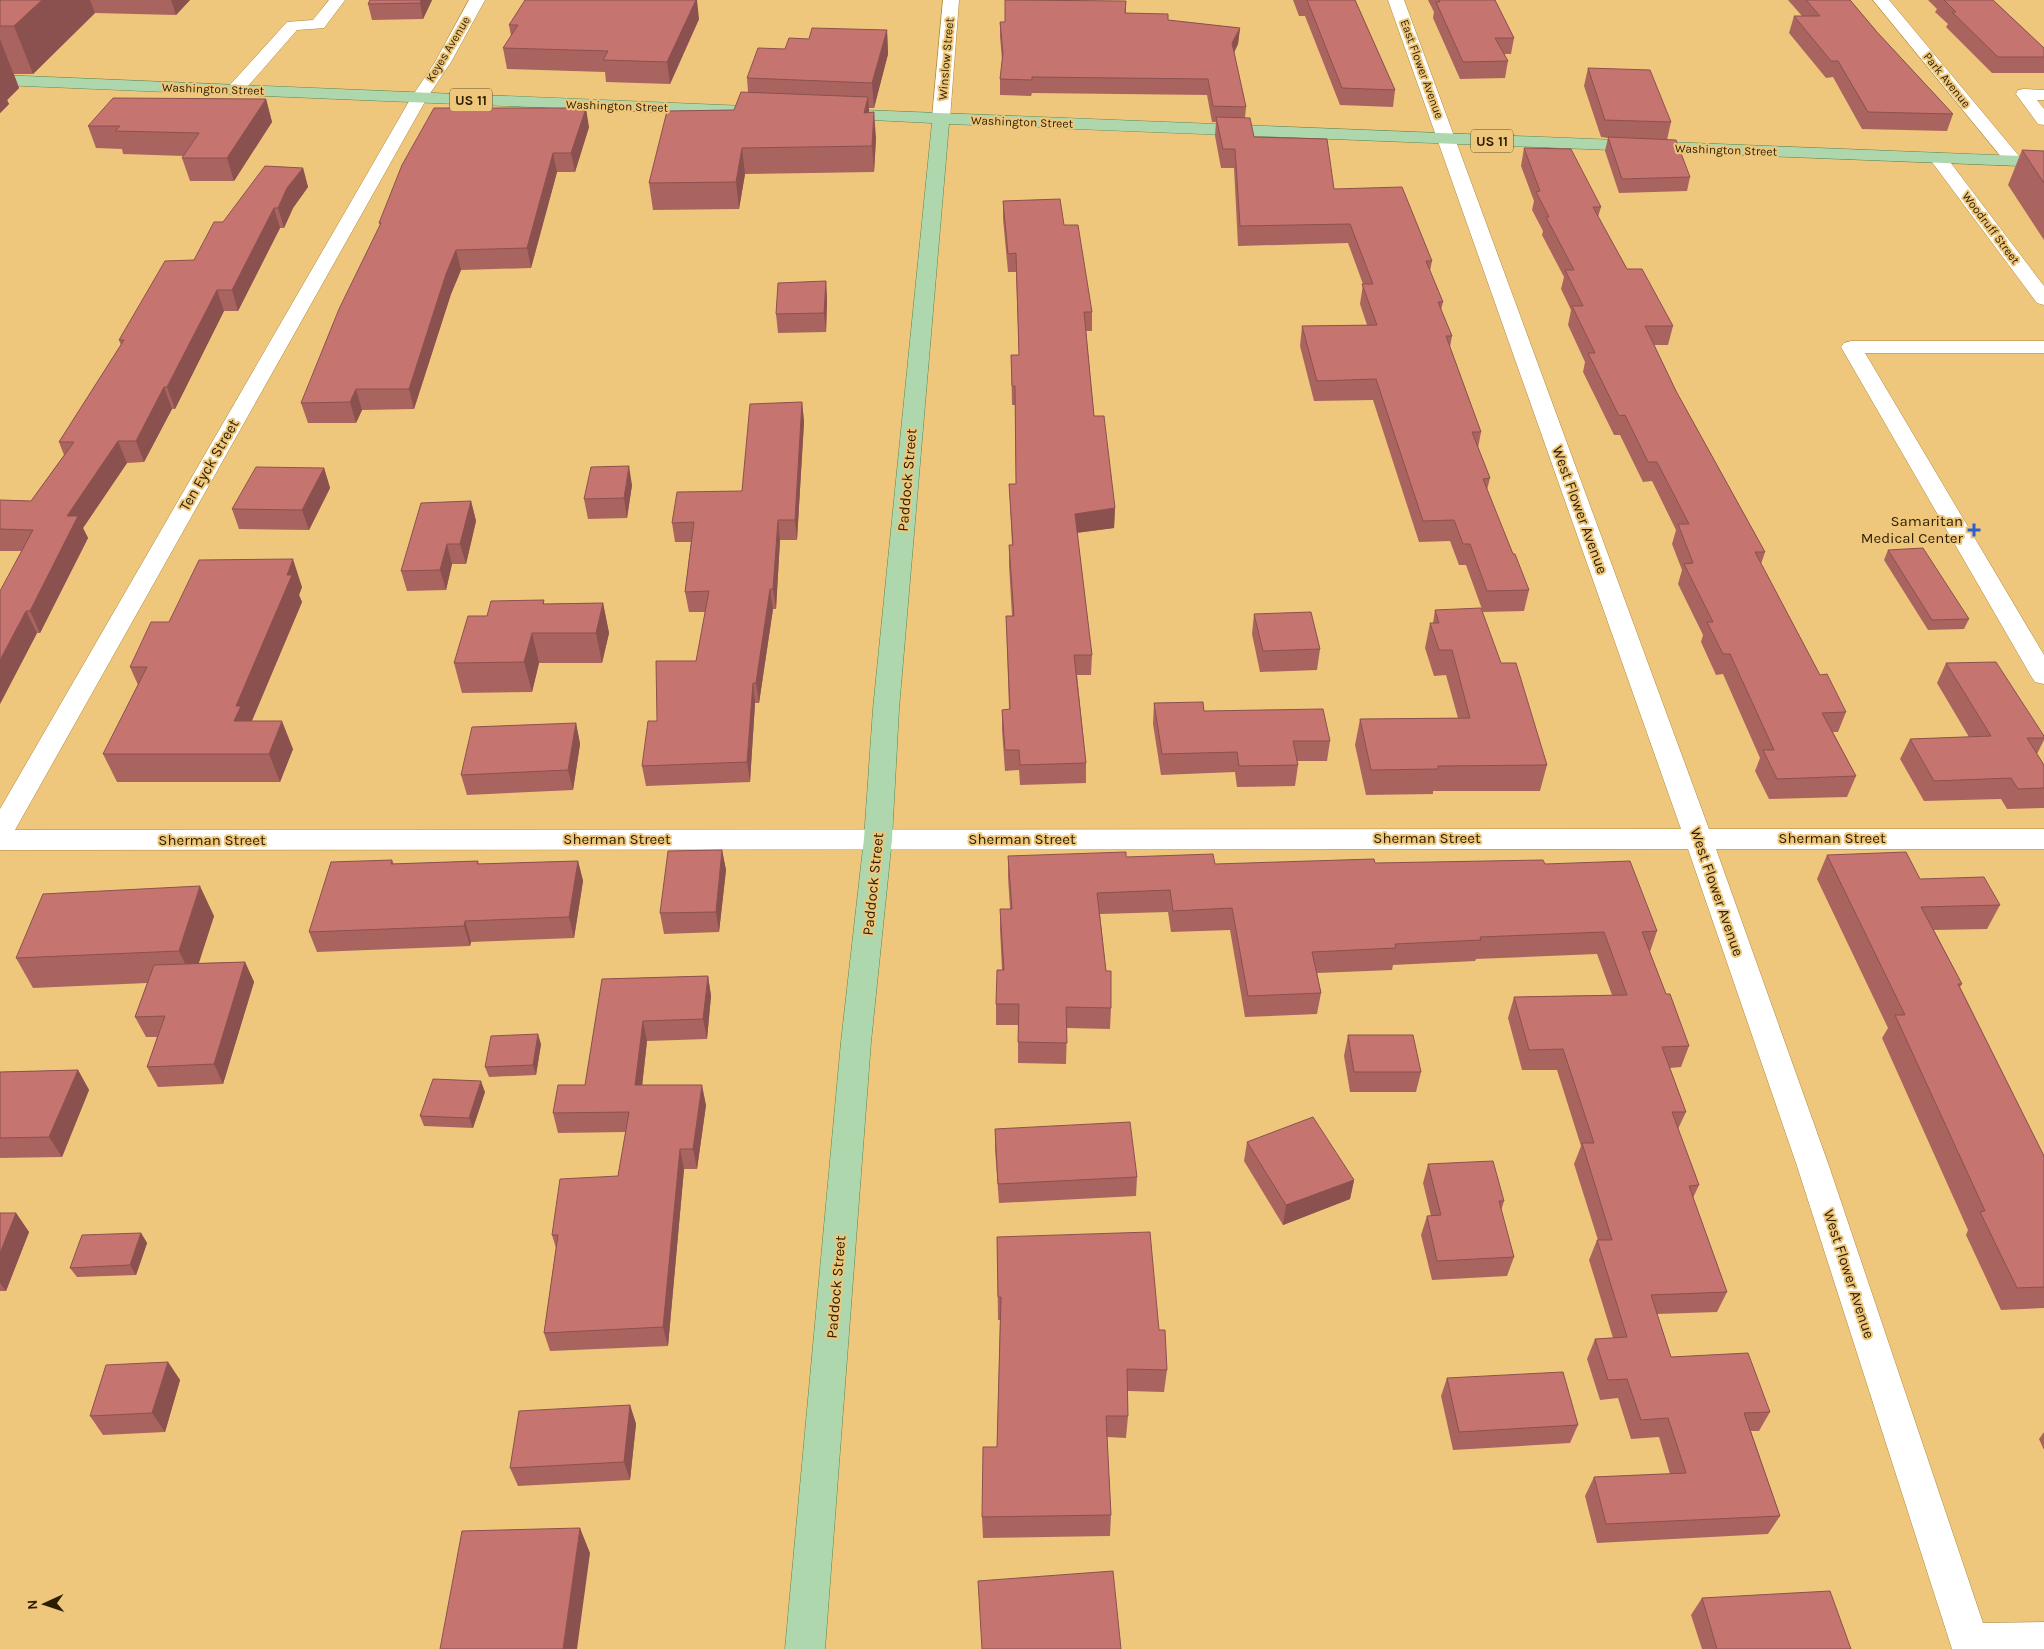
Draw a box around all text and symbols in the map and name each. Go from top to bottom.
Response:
street label: Keyes Avenue [423,14,473,84]
street label: Winslow Street [935,17,957,101]
street label: East Flower Avenue [1398,17,1446,121]
street label: Park Avenue [1921,50,1973,110]
street label: Washington Street [162,80,265,98]
road number: US 11 [450,88,492,112]
street label: Washington Street [566,97,669,115]
street label: Washington Street [971,113,1074,131]
road number: US 11 [1471,130,1513,152]
street label: Washington Street [1675,141,1778,159]
street label: Woodruff Street [1959,189,2023,267]
street label: Ten Eyck Street [175,416,243,514]
street label: Paddock Street [894,427,921,532]
street label: West Flower Avenue [1548,444,1612,576]
place label: Samaritan Medical Center [1861,512,1964,547]
marker: Samaritan Medical Center [1967,523,1981,537]
street label: West Flower Avenue [1687,825,1747,959]
street label: Sherman Street [1373,829,1481,847]
street label: Sherman Street [1778,829,1886,847]
street label: Sherman Street [563,830,671,848]
street label: Sherman Street [968,830,1076,848]
street label: Sherman Street [158,831,266,849]
street label: Paddock Street [859,831,887,936]
street label: West Flower Avenue [1820,1207,1878,1341]
street label: Paddock Street [823,1234,850,1339]
north arrow [20,1579,70,1629]
text: N [24,1599,41,1610]

